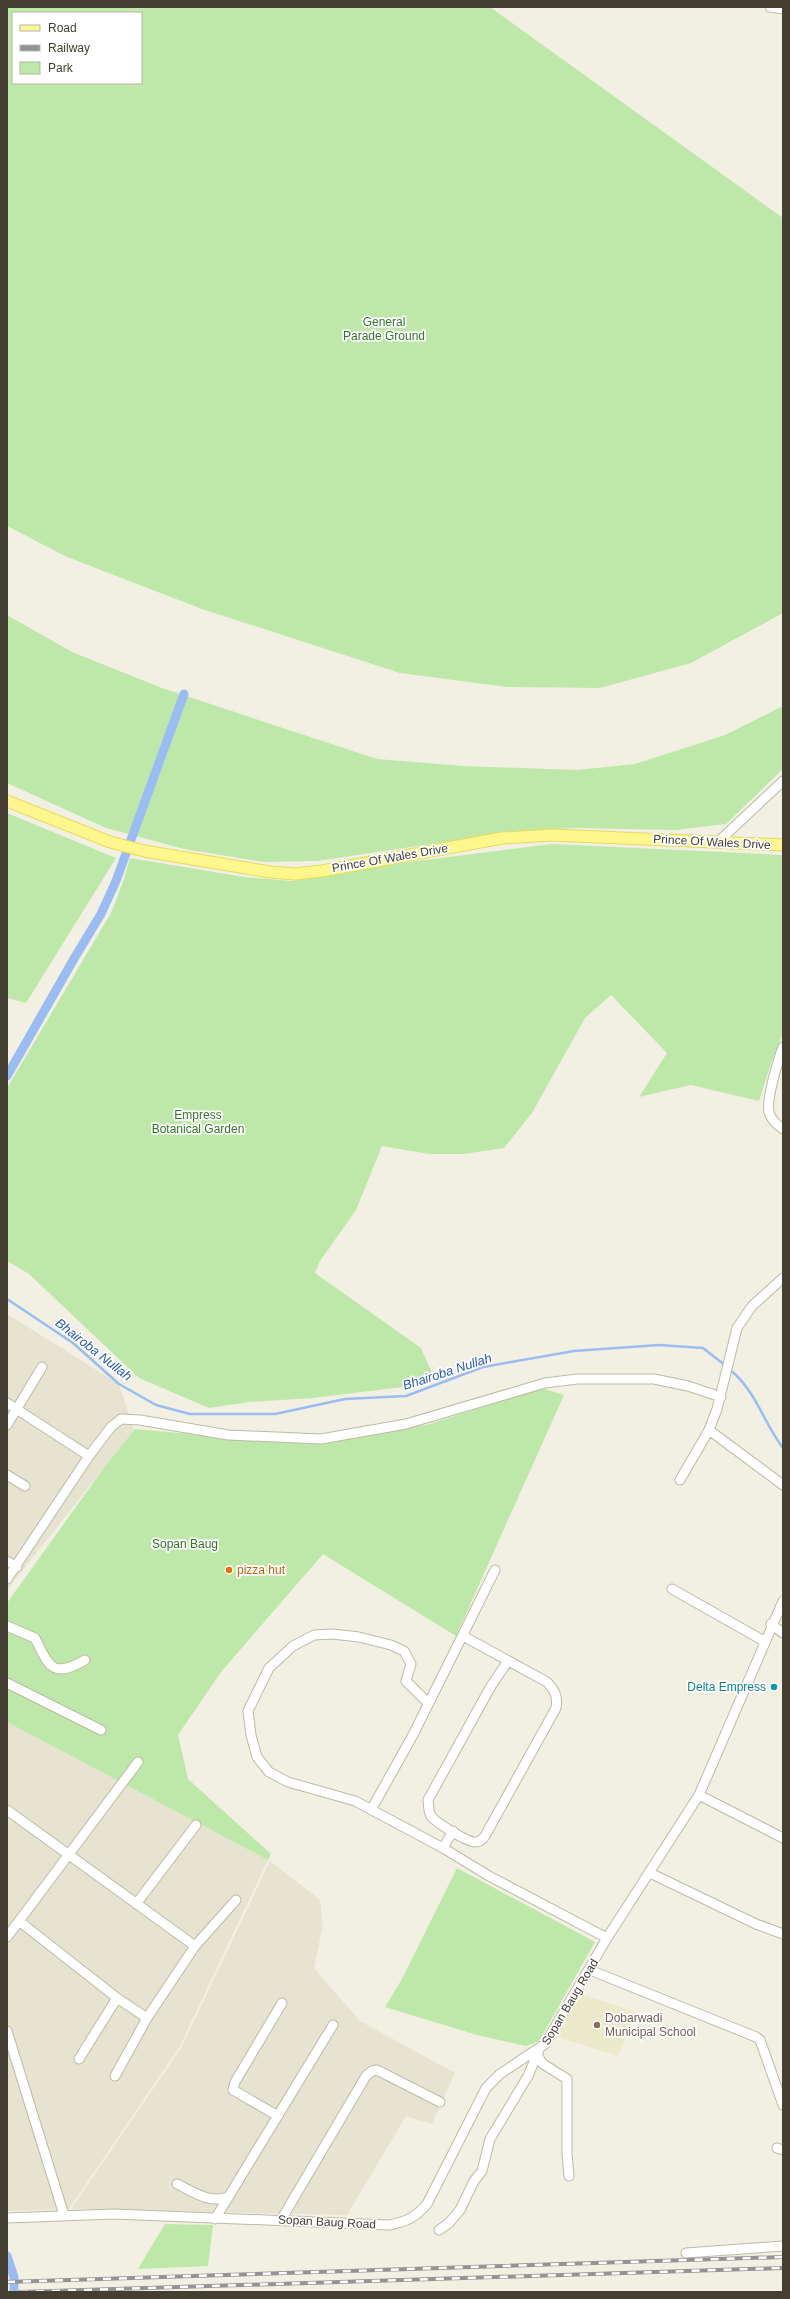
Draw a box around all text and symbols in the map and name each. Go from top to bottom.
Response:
legend [12,12,142,84]
text: Road [48,21,77,35]
text: Railway [48,41,90,55]
text: Park [48,61,74,75]
park label: General Parade Ground [343,315,425,343]
street label: Prince Of Wales Drive [653,832,771,852]
street label: Prince Of Wales Drive [331,841,449,875]
park label: Empress Botanical Garden [152,1108,244,1136]
water label: Bhairoba Nullah [53,1315,135,1384]
water label: Bhairoba Nullah [401,1350,493,1393]
park label: Sopan Baug [152,1537,218,1551]
place label: pizza hut [237,1563,286,1577]
marker: pizza hut [224,1565,234,1575]
place label: Delta Empress [687,1680,766,1694]
marker: Delta Empress [769,1682,779,1692]
street label: Sopan Baug Road [539,1956,601,2048]
place label: Dobarwadi Municipal School [605,2011,696,2039]
marker: Dobarwadi Municipal School [592,2020,602,2030]
street label: Sopan Baug Road [278,2212,376,2232]

